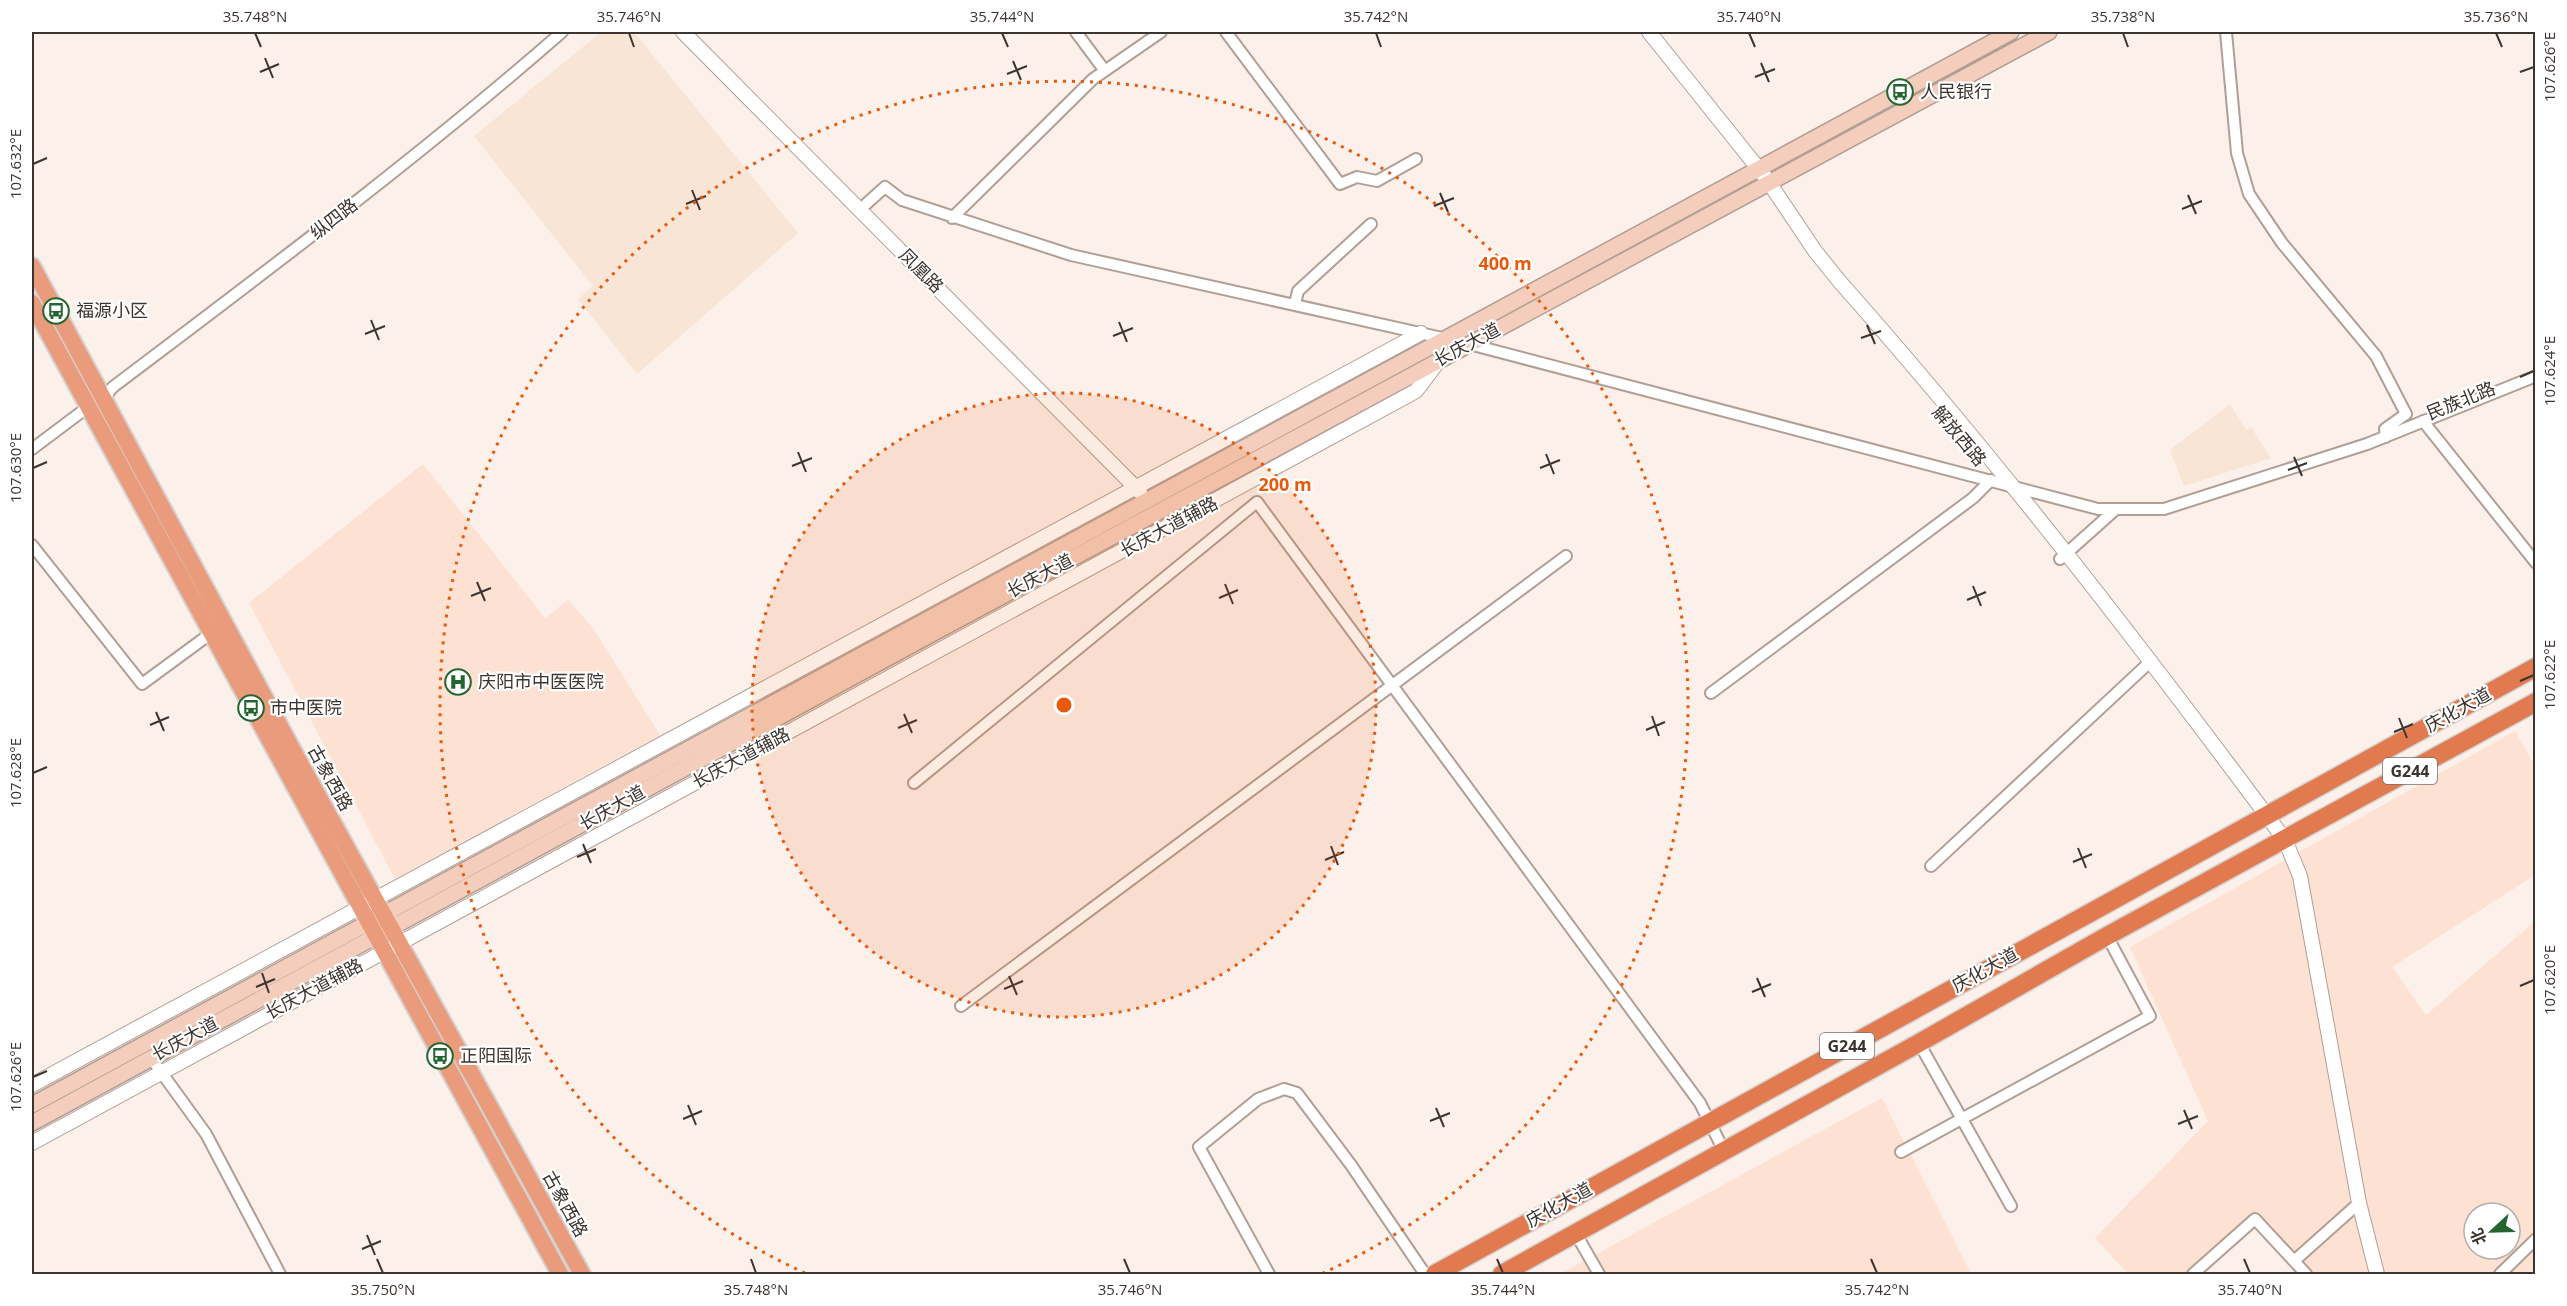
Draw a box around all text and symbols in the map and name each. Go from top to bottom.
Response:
text: 35.748°N [223,6,287,26]
text: 35.746°N [597,6,661,26]
text: 35.744°N [970,6,1034,26]
text: 35.742°N [1344,6,1408,26]
text: 35.740°N [1717,6,1781,26]
text: 35.738°N [2091,6,2155,26]
text: 35.736°N [2464,6,2528,26]
text: 107.626°E [2539,32,2559,102]
bus stop icon: 人民银行 [1885,77,1915,107]
place label: 人民银行 [1920,79,1992,103]
text: 107.632°E [5,129,25,199]
street label: 纵四路 [305,192,362,244]
street label: 凤凰路 [894,243,949,298]
text: 400 m [1478,251,1532,275]
bus stop icon: 福源小区 [41,296,71,326]
place label: 福源小区 [76,298,148,322]
street label: 长庆大道 [1429,317,1504,372]
text: 107.624°E [2539,336,2559,406]
street label: 民族北路 [2423,375,2498,425]
street label: 解放西路 [1927,400,1992,471]
text: 107.630°E [5,433,25,503]
text: 200 m [1258,472,1312,496]
street label: 长庆大道辅路 [1115,490,1222,562]
street label: 长庆大道 [1002,548,1077,603]
text: 107.622°E [2539,640,2559,710]
hospital icon: 庆阳市中医医院 [443,667,473,697]
place label: 庆阳市中医医院 [478,669,604,693]
street label: 庆化大道 [2420,681,2495,737]
bus stop icon: 市中医院 [236,693,266,723]
place label: 市中医院 [270,695,342,719]
centre of rings [1054,695,1074,715]
street label: 长庆大道辅路 [687,721,794,793]
text: 107.628°E [5,738,25,808]
street label: 古象西路 [303,740,359,815]
road number: G244 [2383,758,2437,784]
street label: 长庆大道 [574,779,649,835]
street label: 庆化大道 [1947,941,2022,997]
text: 107.620°E [2539,945,2559,1015]
street label: 长庆大道辅路 [260,952,367,1024]
street label: 长庆大道 [147,1011,222,1066]
road number: G244 [1820,1033,1874,1059]
bus stop icon: 正阳国际 [425,1041,455,1071]
text: 107.626°E [5,1042,25,1112]
place label: 正阳国际 [460,1043,532,1067]
street label: 古象西路 [538,1166,594,1241]
street label: 庆化大道 [1521,1176,1596,1232]
north arrow [2462,1201,2522,1261]
text: 北 [2465,1225,2491,1248]
text: 35.750°N [351,1279,415,1299]
text: 35.748°N [724,1279,788,1299]
text: 35.746°N [1098,1279,1162,1299]
text: 35.744°N [1471,1279,1535,1299]
text: 35.742°N [1845,1279,1909,1299]
text: 35.740°N [2218,1279,2282,1299]

